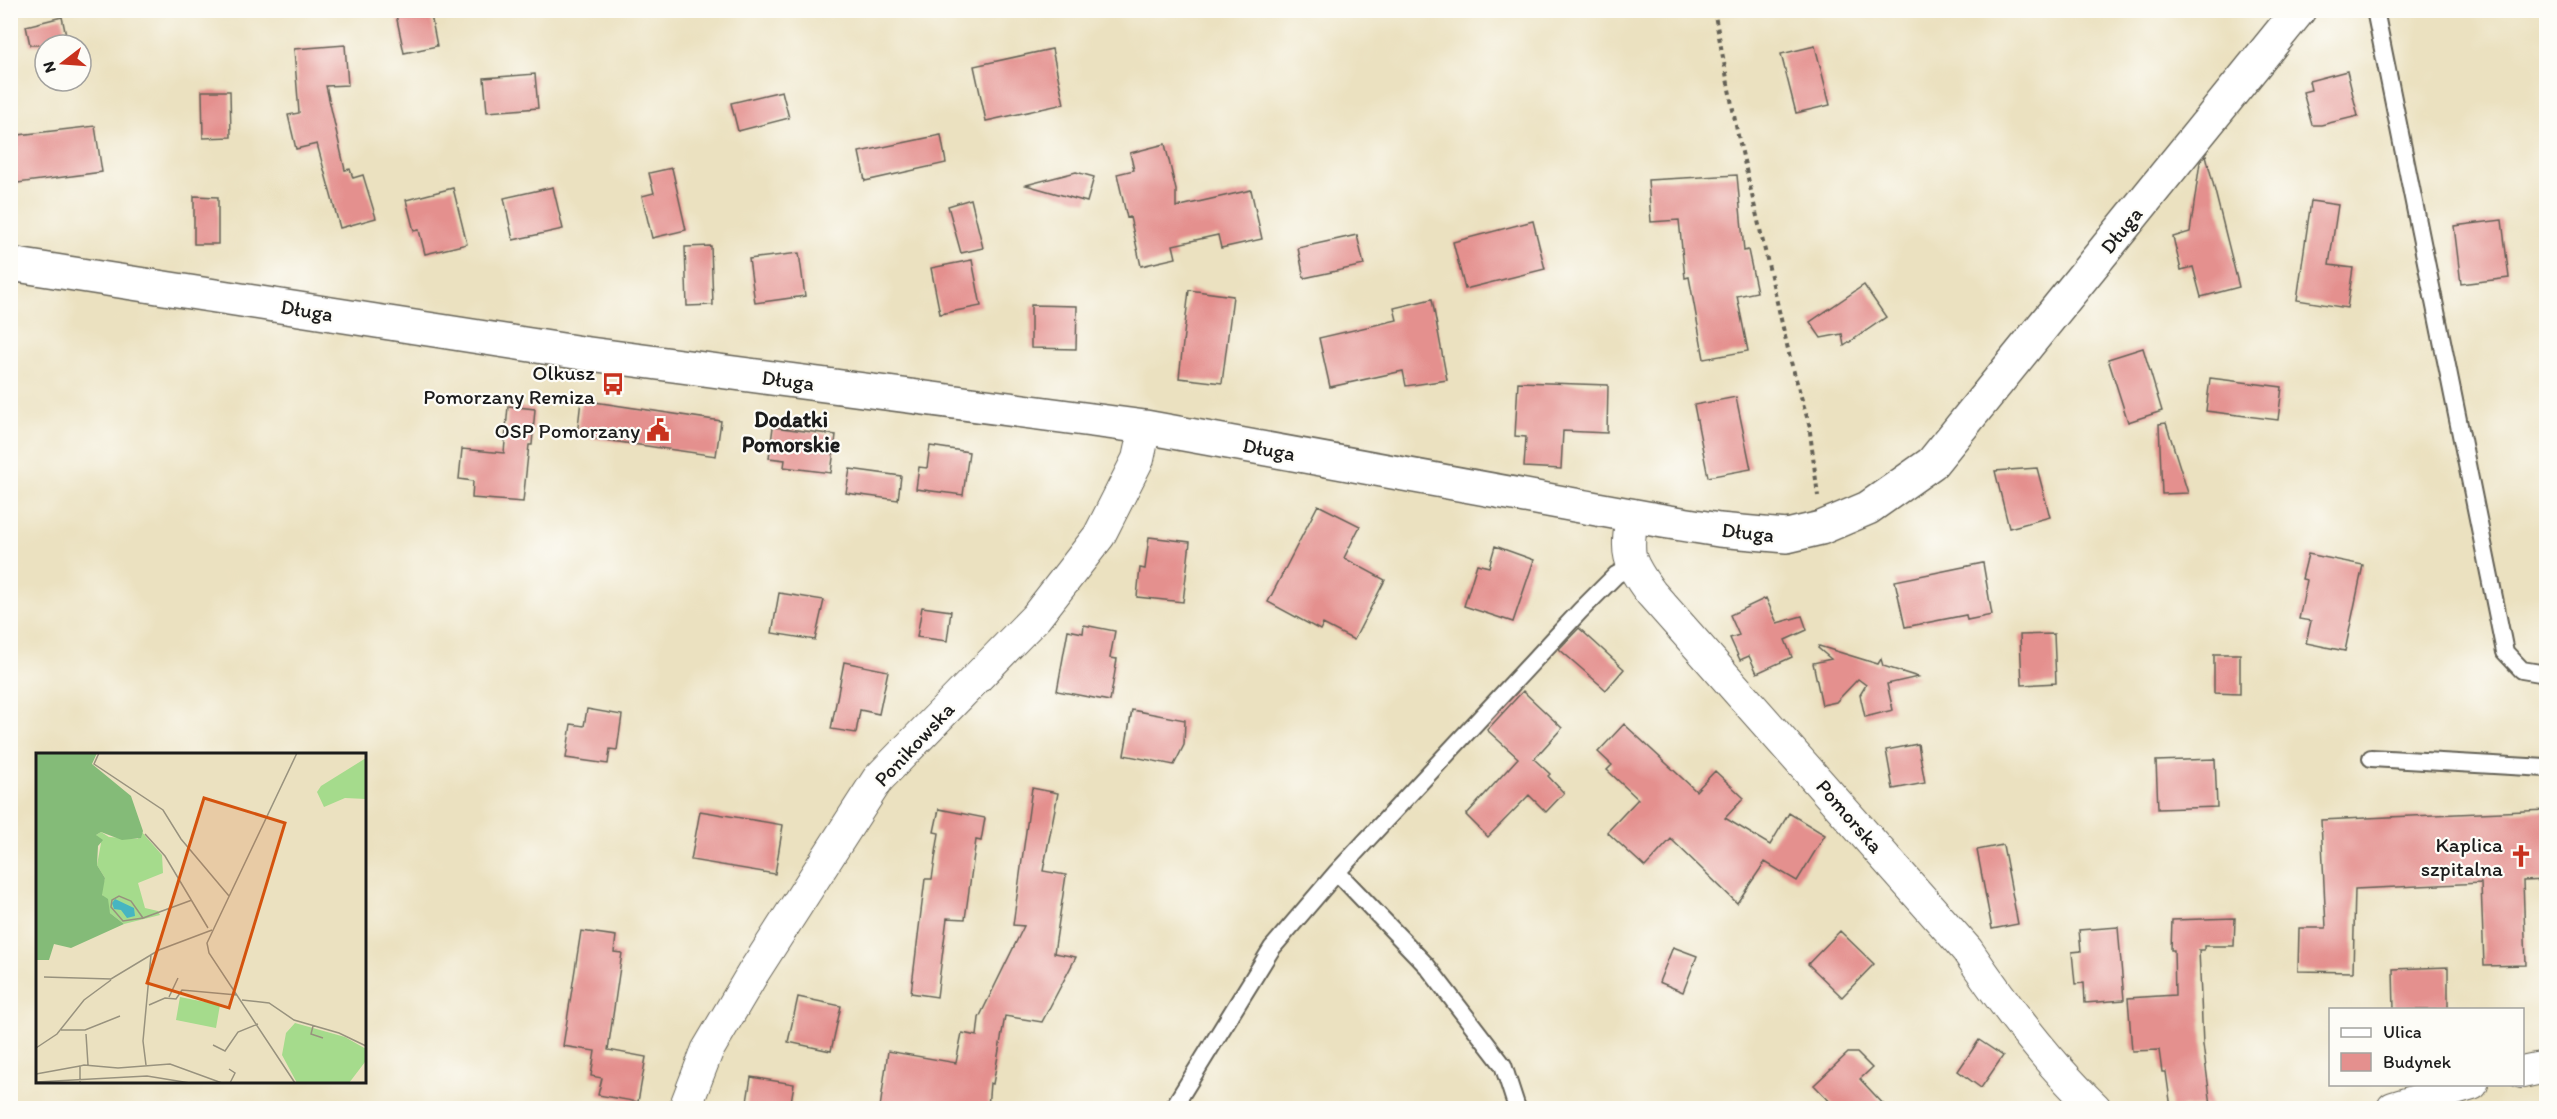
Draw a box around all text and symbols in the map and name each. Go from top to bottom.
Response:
north arrow [33,33,93,93]
text: N [38,59,60,75]
street label: Długa [2095,202,2147,258]
street label: Długa [279,294,335,326]
place label: Olkusz Pomorzany Remiza [423,360,595,409]
street label: Długa [760,364,816,396]
bus stop icon: Olkusz Pomorzany Remiza [600,371,626,397]
district label: Dodatki Pomorskie [742,406,840,458]
public building icon: OSP Pomorzany [645,417,671,443]
place label: OSP Pomorzany [495,418,640,443]
street label: Długa [1241,432,1297,466]
street label: Długa [1721,517,1775,547]
street label: Ponikowska [869,697,959,791]
inset map [36,753,366,1083]
street label: Pomorska [1811,774,1889,858]
place label: Kaplica szpitalna [2421,832,2503,881]
church icon: Kaplica szpitalna [2508,843,2534,869]
legend [2329,1008,2524,1086]
text: Ulica [2383,1021,2422,1043]
text: Budynek [2383,1051,2452,1073]

